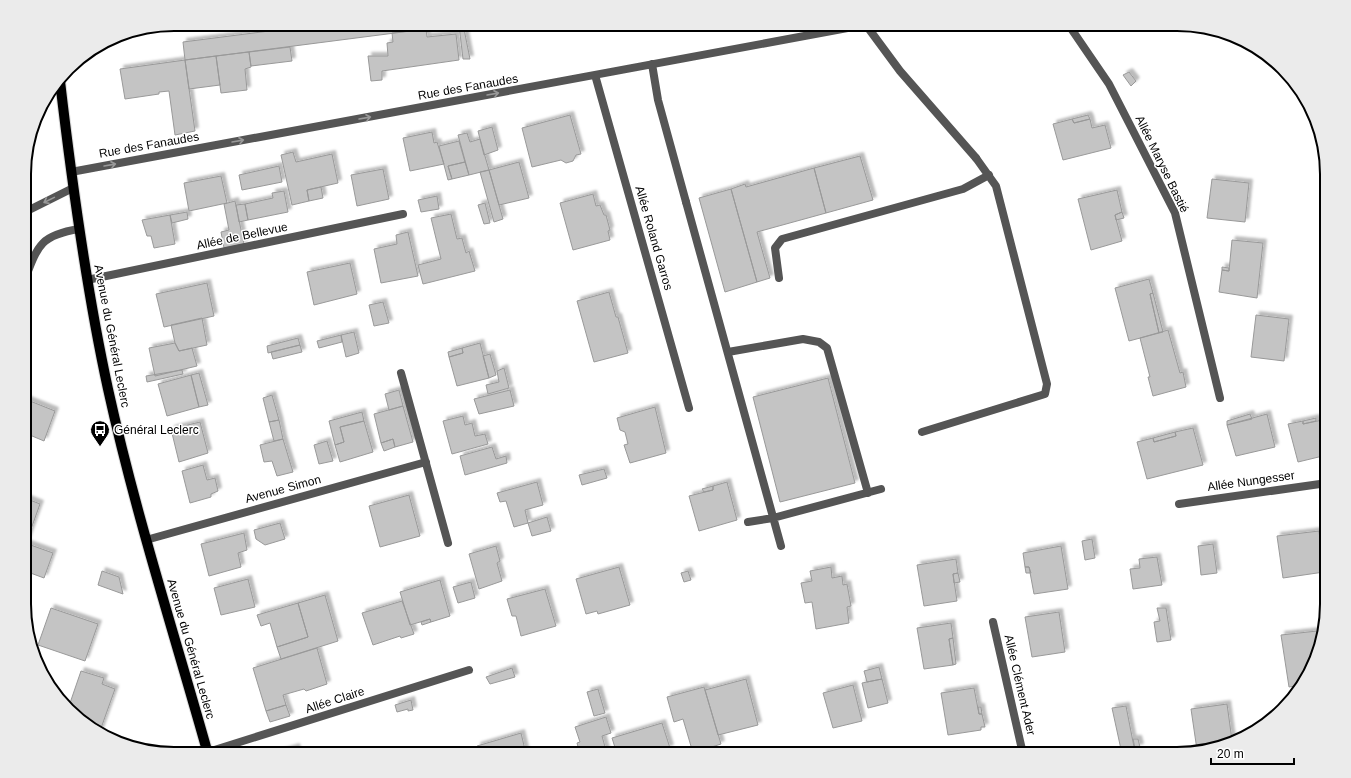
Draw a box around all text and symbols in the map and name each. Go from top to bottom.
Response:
street label: Rue des Fanaudes [417,71,519,103]
one-way arrow [486,90,499,98]
one-way arrow [358,113,371,121]
street label: Allée Maryse Bastié [1132,113,1192,215]
street label: Rue des Fanaudes [98,129,200,161]
one-way arrow [231,137,244,145]
one-way arrow [103,161,116,169]
street label: Allée Roland Garros [632,184,676,292]
one-way arrow [44,197,56,204]
street label: Allée de Bellevue [195,219,289,252]
street label: Avenue du Général Leclerc [91,263,133,409]
bus stop icon: Général Leclerc [89,419,111,447]
place label: Général Leclerc [114,423,199,437]
street label: Allée Nungesser [1206,468,1296,494]
street label: Avenue Simon [244,472,322,506]
street label: Avenue du Général Leclerc [164,577,218,721]
street label: Allée Clément Ader [1002,633,1038,737]
street label: Allée Claire [304,684,367,716]
scale bar [1211,740,1294,766]
text: 20 m [1217,747,1244,761]

